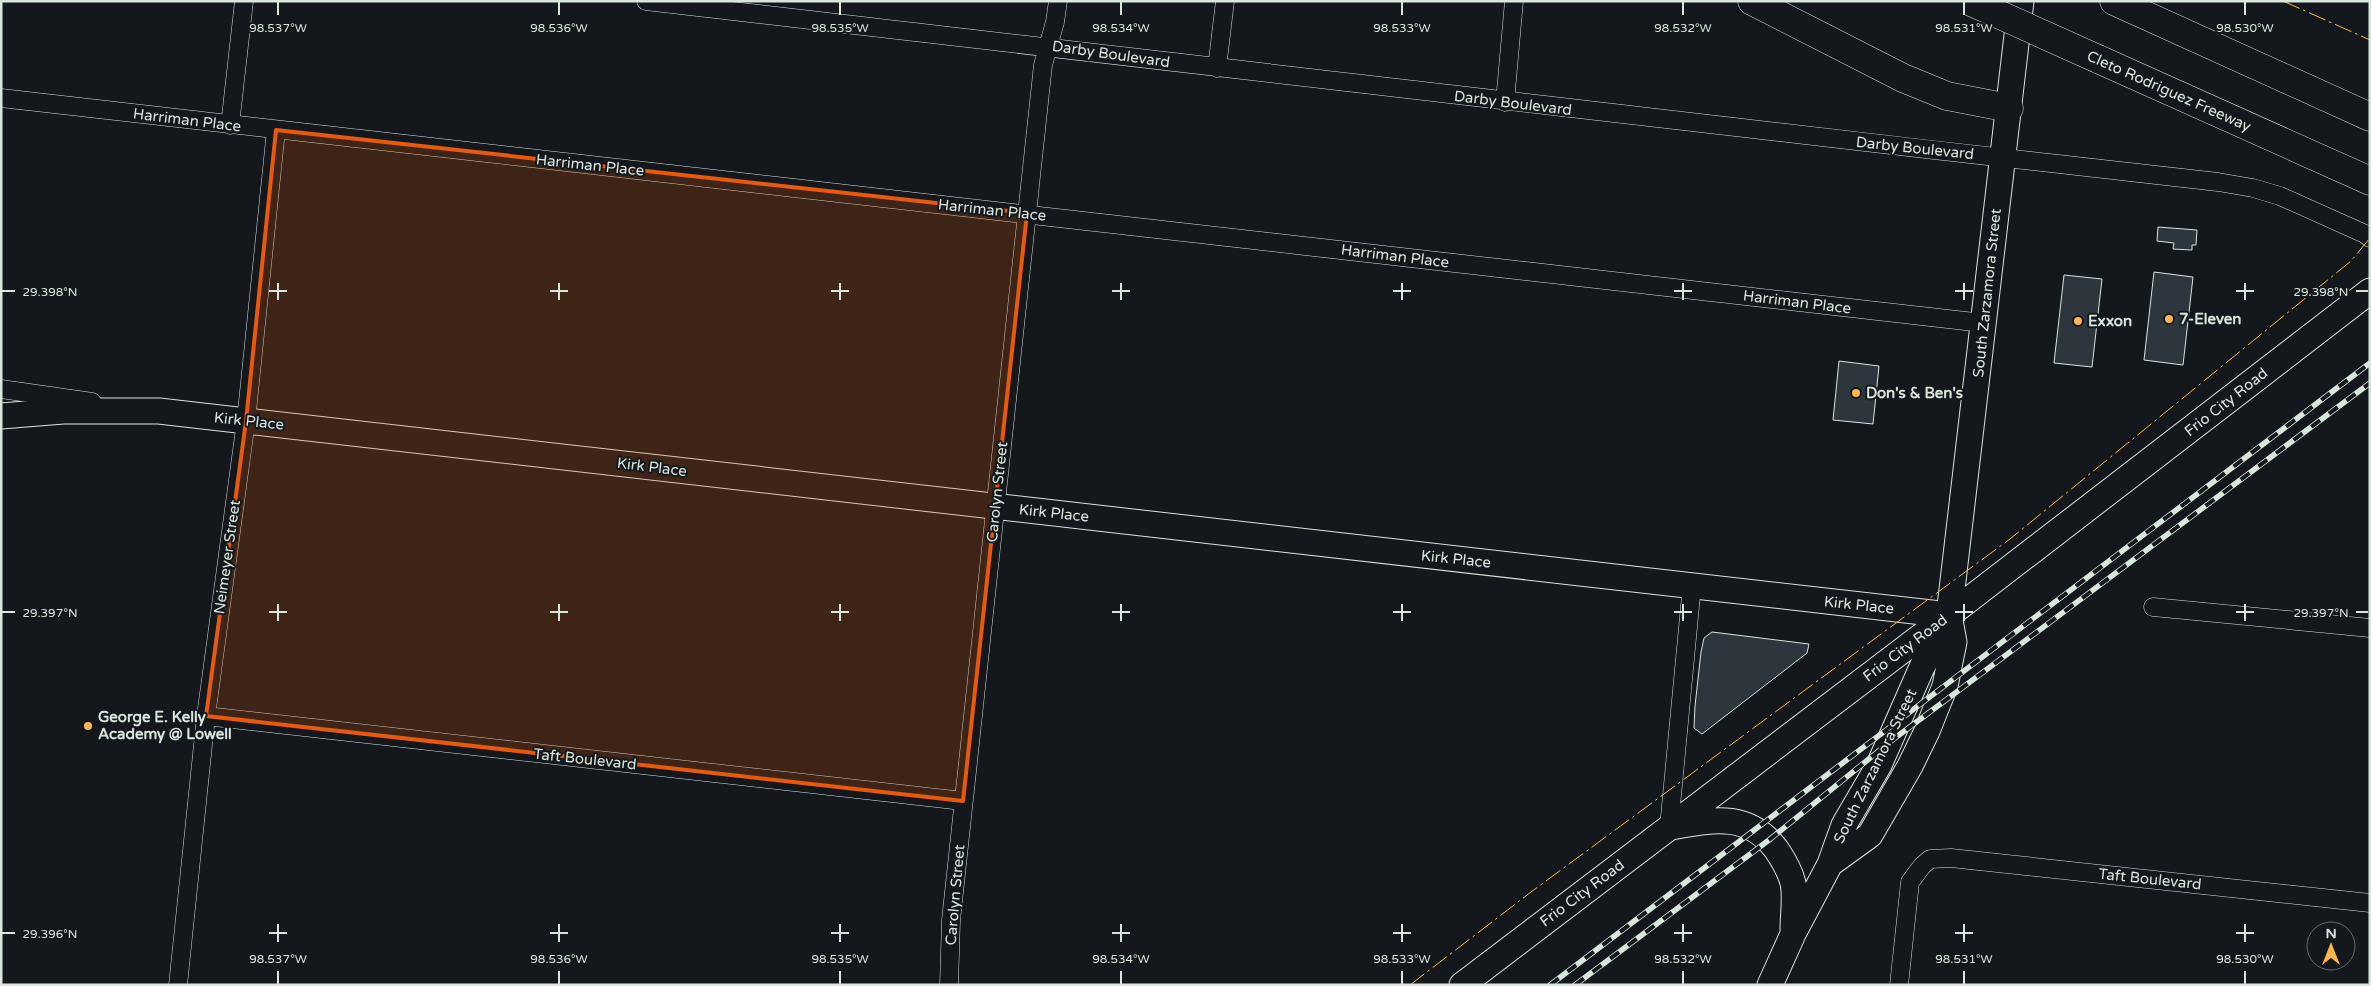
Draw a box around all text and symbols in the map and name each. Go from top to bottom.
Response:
text: 98.537°W [249,21,307,35]
text: 98.536°W [530,21,588,35]
text: 98.535°W [811,21,869,35]
text: 98.534°W [1092,21,1150,35]
text: 98.533°W [1373,21,1431,35]
text: 98.532°W [1654,21,1712,35]
text: 98.531°W [1935,21,1993,35]
text: 98.530°W [2216,21,2274,35]
street label: Darby Boulevard [1051,37,1171,71]
street label: Cleto Rodriguez Freeway [2084,47,2254,135]
street label: Darby Boulevard [1453,87,1573,119]
street label: Harriman Place [132,104,242,136]
street label: Darby Boulevard [1855,133,1975,163]
street label: Harriman Place [535,150,645,180]
street label: Harriman Place [937,195,1047,225]
street label: South Zarzamora Street [1969,207,2005,378]
street label: Harriman Place [1340,240,1450,272]
text: 29.398°N [23,285,77,299]
text: 29.398°N [2294,285,2348,299]
street label: Harriman Place [1742,286,1852,318]
place label: 7-Eleven [2179,310,2241,328]
place label: Exxon [2088,312,2132,330]
marker: 7-Eleven [2163,313,2175,325]
marker: Exxon [2072,315,2084,327]
street label: Frio City Road [2181,364,2271,440]
place label: Don's & Ben's [1866,384,1963,402]
marker: Don's & Ben's [1850,387,1862,399]
street label: Kirk Place [213,408,285,434]
street label: Carolyn Street [983,440,1011,543]
street label: Kirk Place [616,454,688,480]
street label: Neimeyer Street [210,498,244,615]
street label: Kirk Place [1018,500,1090,526]
street label: Kirk Place [1420,546,1492,572]
street label: Kirk Place [1823,592,1895,618]
text: 29.397°N [22,606,78,620]
text: 29.397°N [2293,606,2349,620]
street label: Frio City Road [1859,611,1951,685]
street label: South Zarzamora Street [1830,686,1920,846]
place label: George E. Kelly Academy @ Lowell [98,708,232,744]
marker: George E. Kelly Academy @ Lowell [82,720,94,732]
street label: Taft Boulevard [533,745,637,773]
street label: Carolyn Street [942,844,968,946]
street label: Frio City Road [1536,856,1628,930]
street label: Taft Boulevard [2098,865,2202,893]
north arrow [2306,921,2356,971]
text: N [2325,925,2337,942]
text: 29.396°N [23,927,77,941]
text: 98.537°W [249,952,307,966]
text: 98.536°W [530,952,588,966]
text: 98.535°W [811,952,869,966]
text: 98.534°W [1092,952,1150,966]
text: 98.533°W [1373,952,1431,966]
text: 98.532°W [1654,952,1712,966]
text: 98.531°W [1935,952,1993,966]
text: 98.530°W [2216,952,2274,966]

